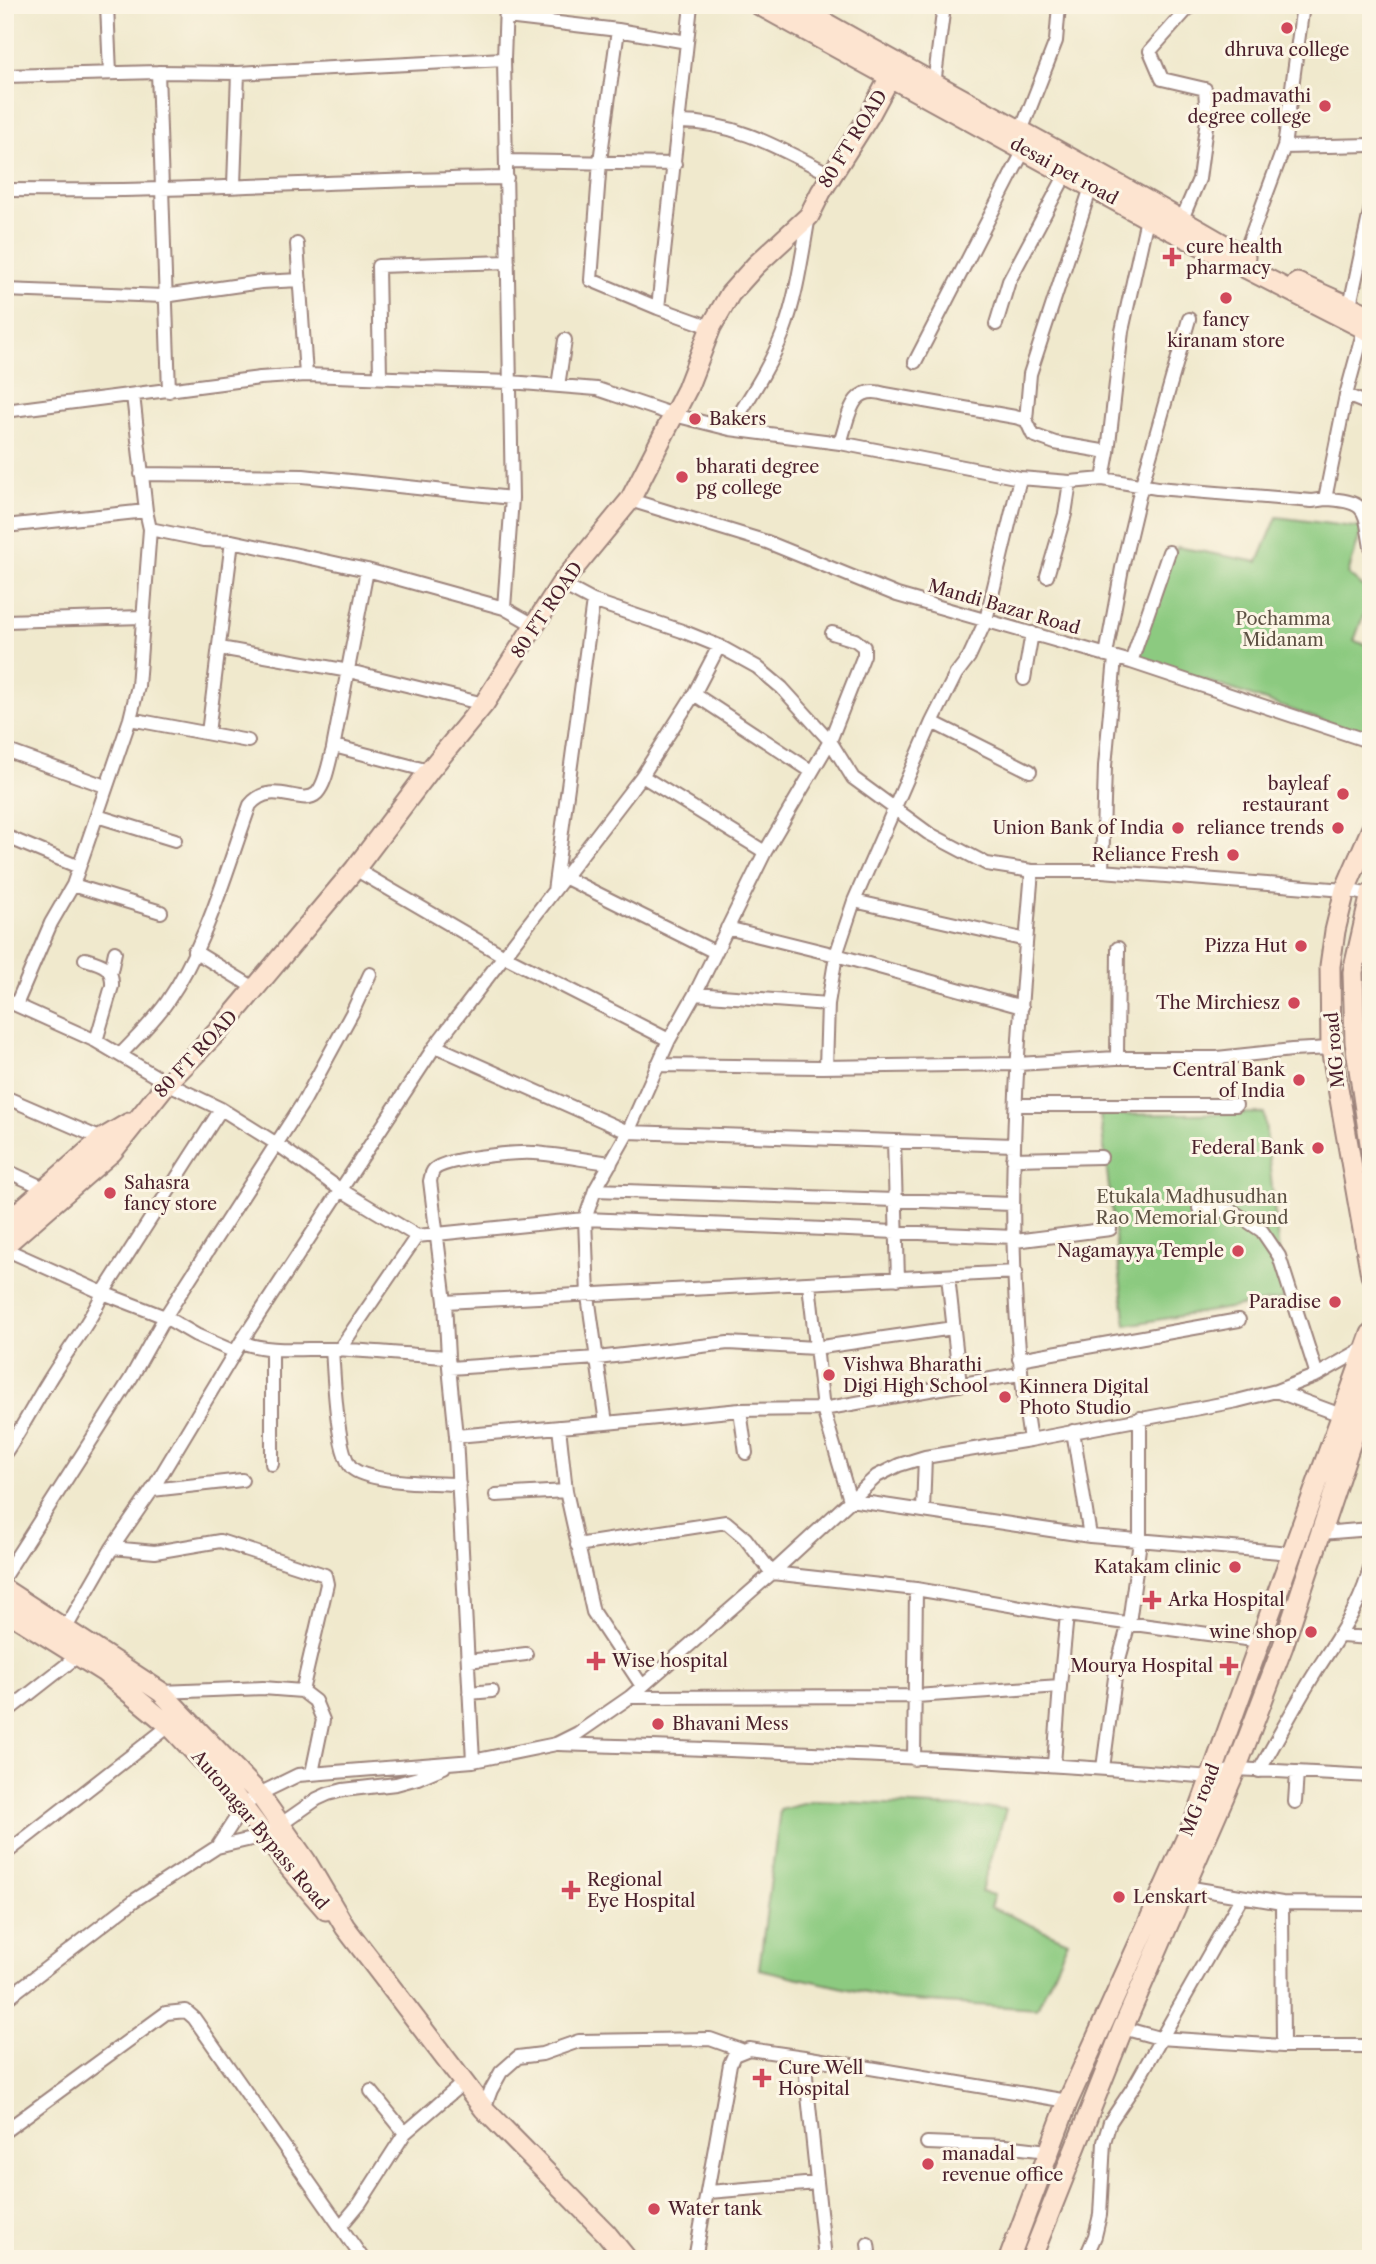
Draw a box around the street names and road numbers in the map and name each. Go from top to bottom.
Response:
street label: 80 FT ROAD [814,86,892,192]
street label: desai pet road [1006,132,1122,210]
street label: 80 FT ROAD [507,558,587,662]
street label: Mandi Bazar Road [925,575,1083,639]
street label: 80 FT ROAD [150,1006,242,1102]
street label: MG road [1321,1011,1349,1089]
street label: Autonagar Bypass Road [186,1745,333,1914]
street label: MG road [1176,1761,1224,1839]

